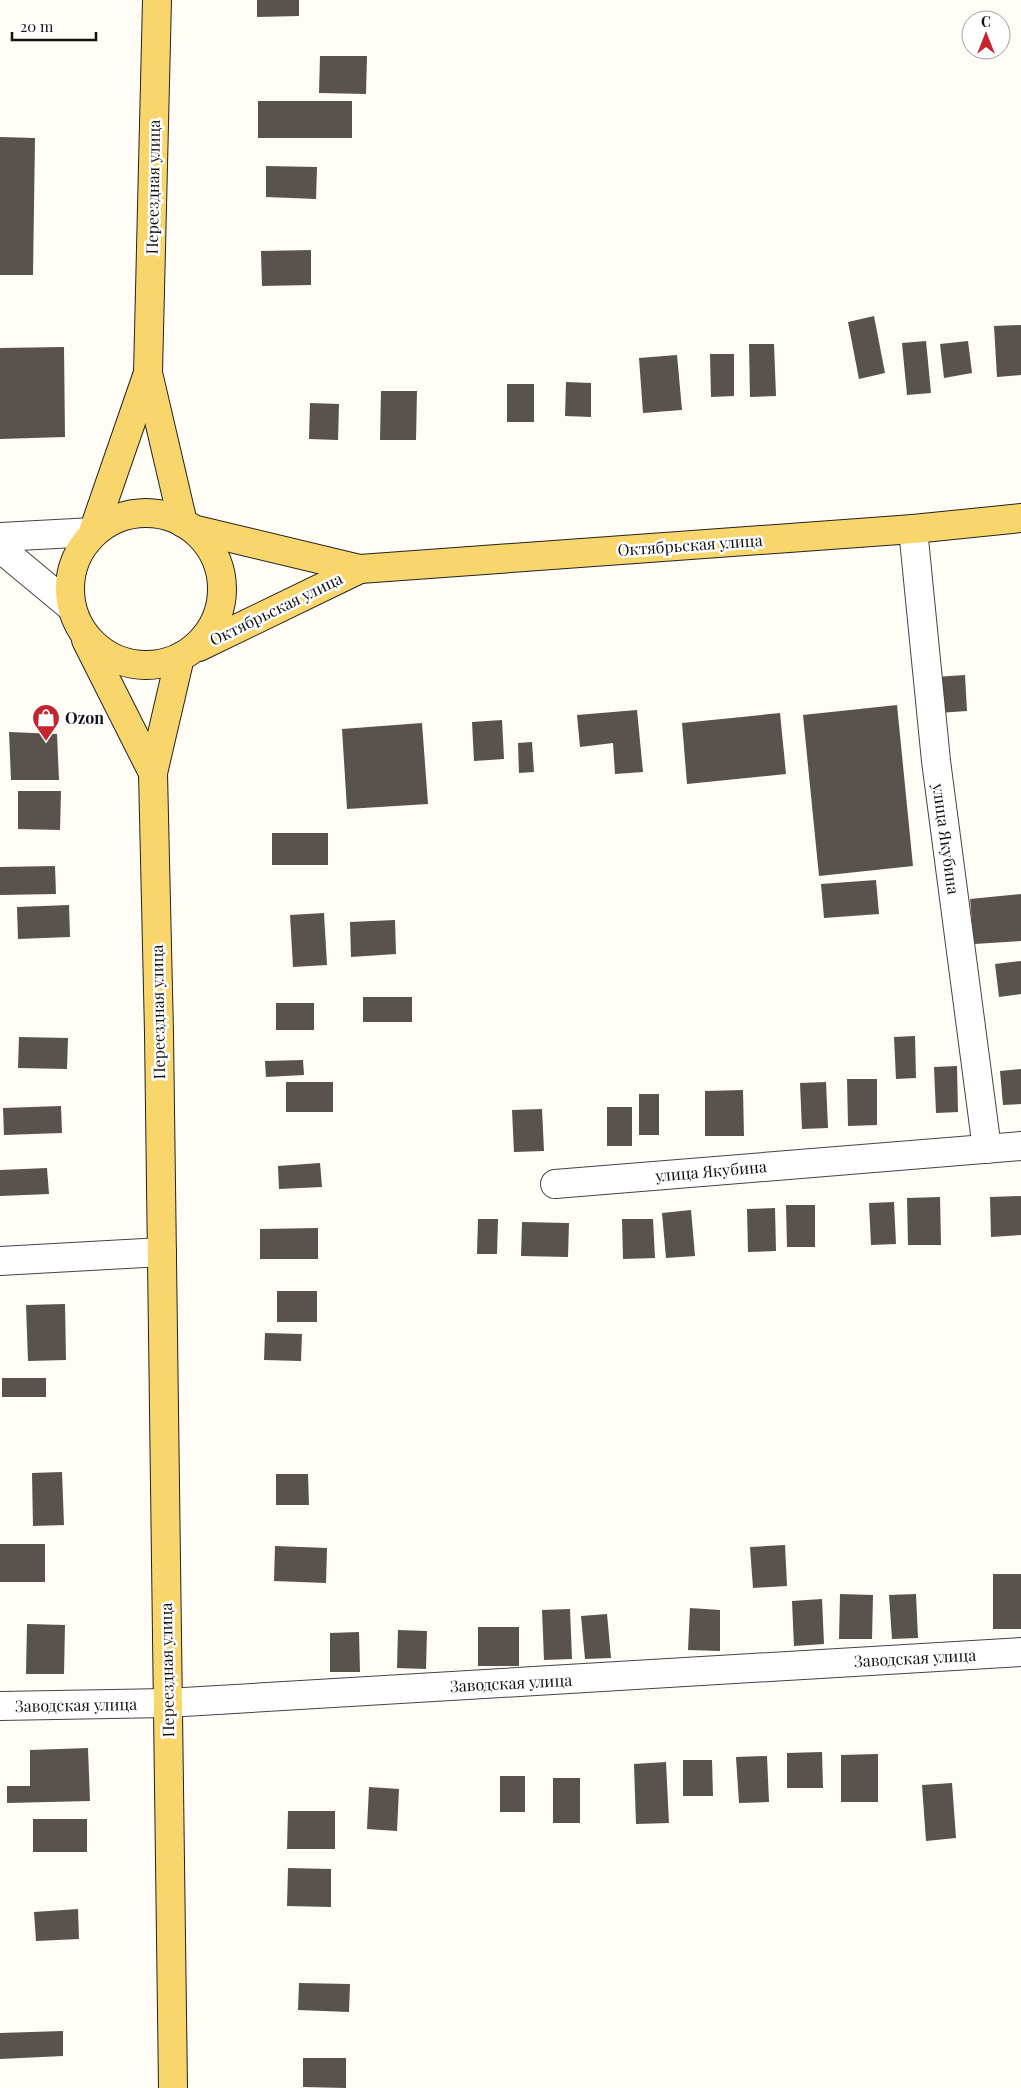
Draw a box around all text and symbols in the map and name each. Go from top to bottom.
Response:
scale bar [12,10,96,42]
north arrow [961,10,1011,60]
text: С [981,12,991,31]
text: 20 m [20,16,54,36]
street label: Переездная улица [141,119,164,255]
street label: Октябрьская улица [617,529,763,560]
street label: Октябрьская улица [206,567,346,650]
shop icon: Ozon [31,703,61,742]
place label: Ozon [65,707,104,728]
street label: улица Якубина [928,781,965,896]
street label: Переездная улица [146,944,169,1080]
street label: улица Якубина [653,1155,767,1186]
street label: Переездная улица [155,1602,178,1738]
street label: Заводская улица [853,1644,977,1671]
street label: Заводская улица [449,1669,573,1696]
street label: Заводская улица [15,1693,137,1716]

